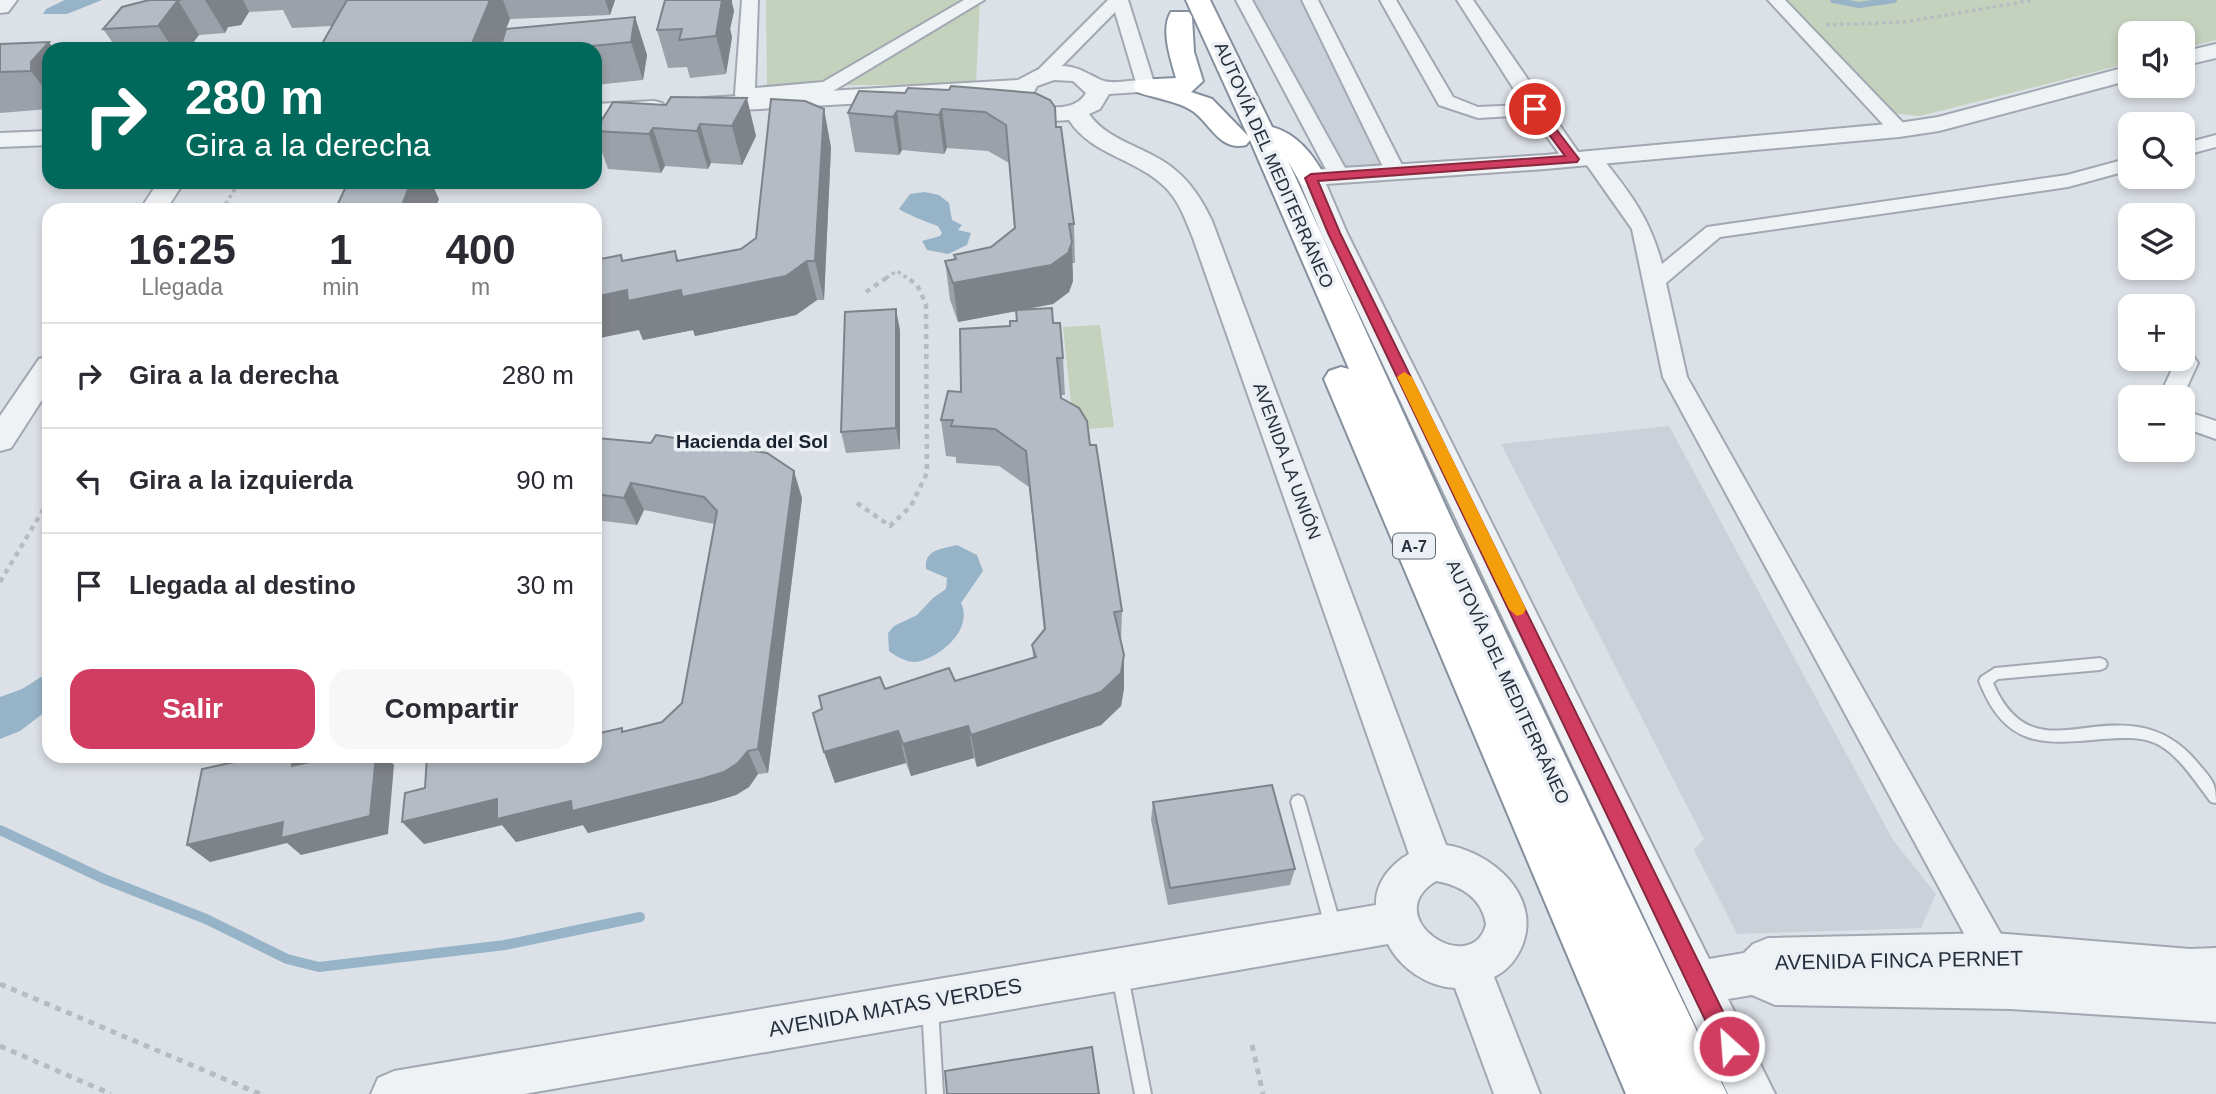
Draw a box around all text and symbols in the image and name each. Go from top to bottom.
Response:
map controls [2118,21,2195,462]
button: sound [2118,21,2195,98]
street label: AUTOVÍA DEL MEDITERRÁNEO [1211,39,1337,291]
icon: right [70,70,161,161]
text: 280 m [185,70,324,124]
pin [1505,79,1565,139]
icon: arrive [1516,90,1554,128]
button: search [2118,112,2195,189]
text: Gira a la derecha [185,127,430,163]
button: layers [2118,203,2195,280]
text: 16:25 [128,226,236,273]
text: 1 [329,226,352,273]
text: 400 [446,226,516,273]
text: Llegada [141,274,223,300]
text: min [322,274,359,300]
text: m [471,274,490,300]
button: + [2118,294,2195,371]
icon: right [70,357,108,395]
text: Gira a la derecha [129,360,339,390]
text: 280 m [502,360,574,390]
street label: AVENIDA LA UNIÓN [1249,379,1326,542]
button: − [2118,385,2195,462]
district label: Hacienda del Sol [676,431,828,452]
icon: left [70,462,108,500]
text: Gira a la izquierda [129,465,353,495]
text: 90 m [516,465,574,495]
road number: A-7 [1393,534,1435,558]
street label: AUTOVÍA DEL MEDITERRÁNEO [1443,557,1573,807]
icon: arrive [70,567,108,605]
text: Llegada al destino [129,570,356,600]
text: 30 m [516,570,574,600]
button: Salir [70,669,315,749]
button: Compartir [329,669,574,749]
street label: AVENIDA FINCA PERNET [1775,946,2023,974]
street label: AVENIDA MATAS VERDES [767,973,1023,1041]
position arrow [1692,1009,1766,1083]

